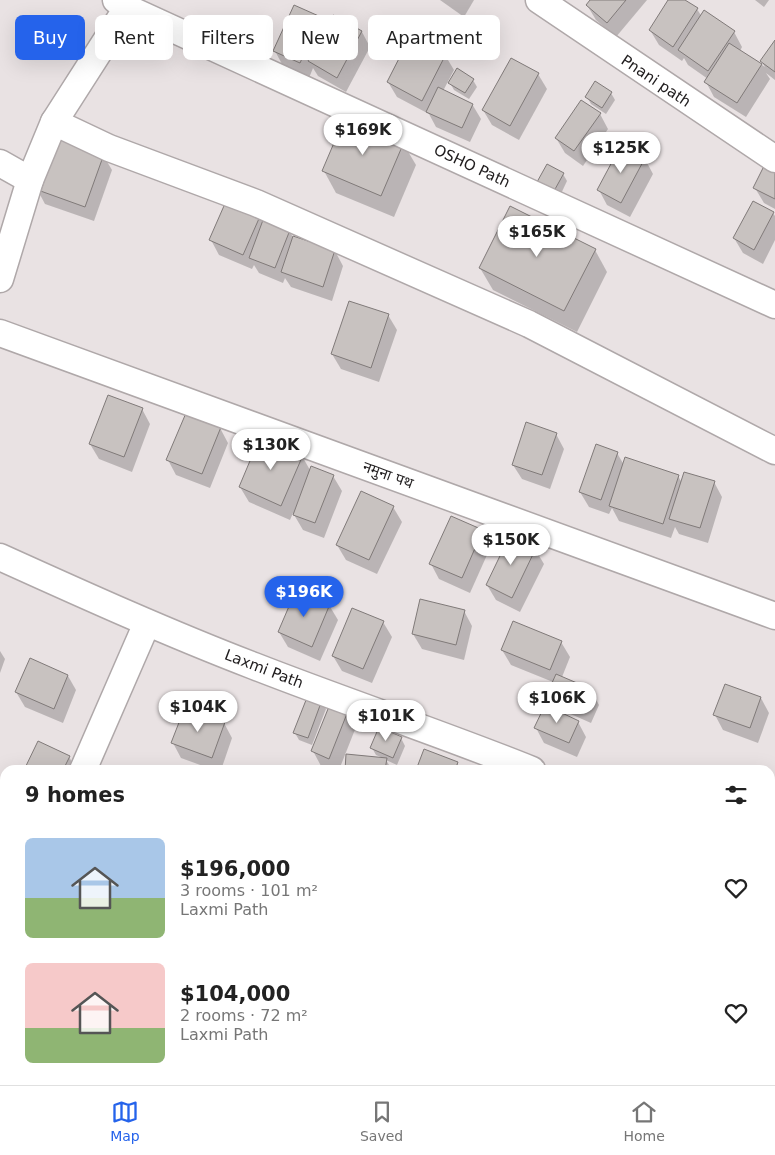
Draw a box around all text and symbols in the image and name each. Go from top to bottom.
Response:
chip: Buy [15,15,85,60]
chip: Rent [95,15,173,60]
chip: Filters [183,15,273,60]
chip: New [283,15,358,60]
chip: Apartment [368,15,500,60]
street label: Pnani path [618,51,694,111]
pin: $169K [328,114,398,156]
text: $169K [335,120,391,139]
pin: $125K [586,132,656,174]
text: $125K [593,138,649,157]
street label: OSHO Path [431,140,513,192]
pin: $165K [502,216,572,258]
text: $165K [509,222,565,241]
pin: $130K [236,428,306,471]
text: $130K [243,435,299,454]
street label: नमुना पथ [360,458,416,493]
pin: $150K [476,524,546,566]
text: $150K [483,530,539,549]
pin: $196K [269,576,339,618]
text: $196K [276,582,332,601]
street label: Laxmi Path [222,646,306,692]
pin: $106K [522,682,592,724]
text: $106K [529,688,585,707]
pin: $104K [163,690,233,733]
text: $104K [170,697,226,716]
pin: $101K [351,700,421,742]
text: $101K [358,706,414,725]
icon: filters [722,781,750,809]
text: 9 homes [25,783,125,807]
text: $196,000 [180,857,290,881]
icon: home [65,858,125,918]
icon: heart [722,874,750,902]
text: 3 rooms · 101 m² [180,881,318,900]
text: Laxmi Path [180,900,268,919]
text: $104,000 [180,982,290,1006]
icon: home [65,983,125,1043]
icon: heart [722,999,750,1027]
text: 2 rooms · 72 m² [180,1006,308,1025]
text: Laxmi Path [180,1025,268,1044]
tab: Map [110,1098,140,1144]
tab: Saved [360,1098,403,1144]
tab: Home [624,1098,665,1144]

